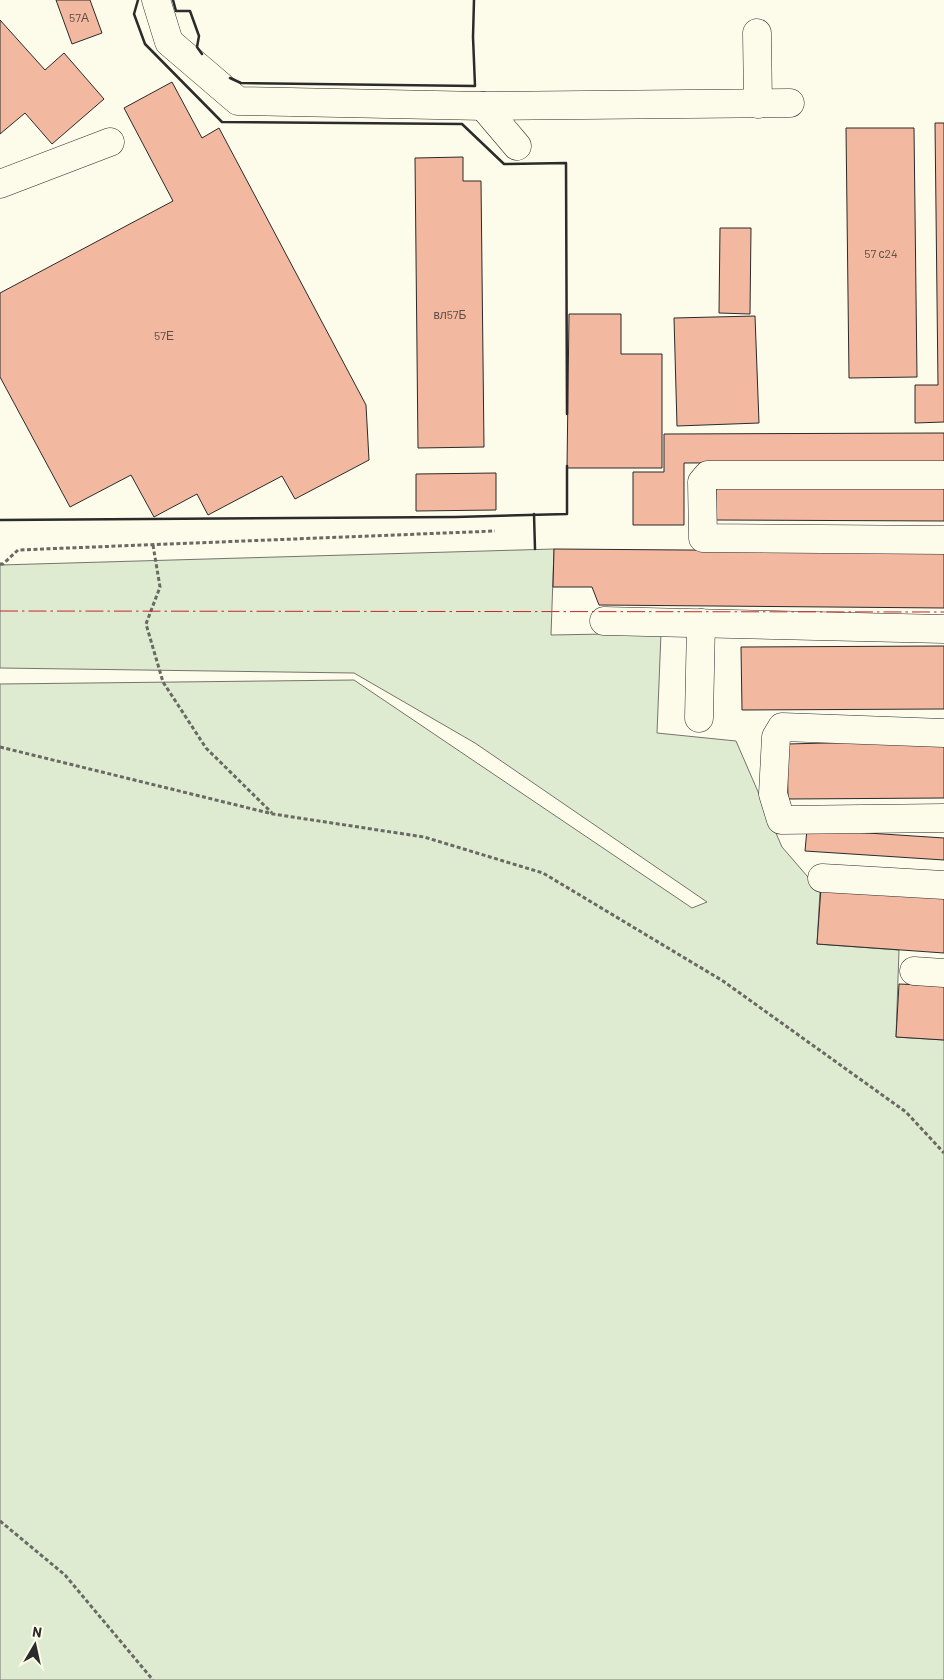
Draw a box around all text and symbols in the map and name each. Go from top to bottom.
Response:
house number: 57А [69,10,89,24]
house number: 57 с24 [864,246,898,260]
house number: вл57Б [434,307,467,321]
house number: 57Е [154,328,174,342]
north arrow [10,1620,60,1670]
text: N [31,1623,43,1641]

